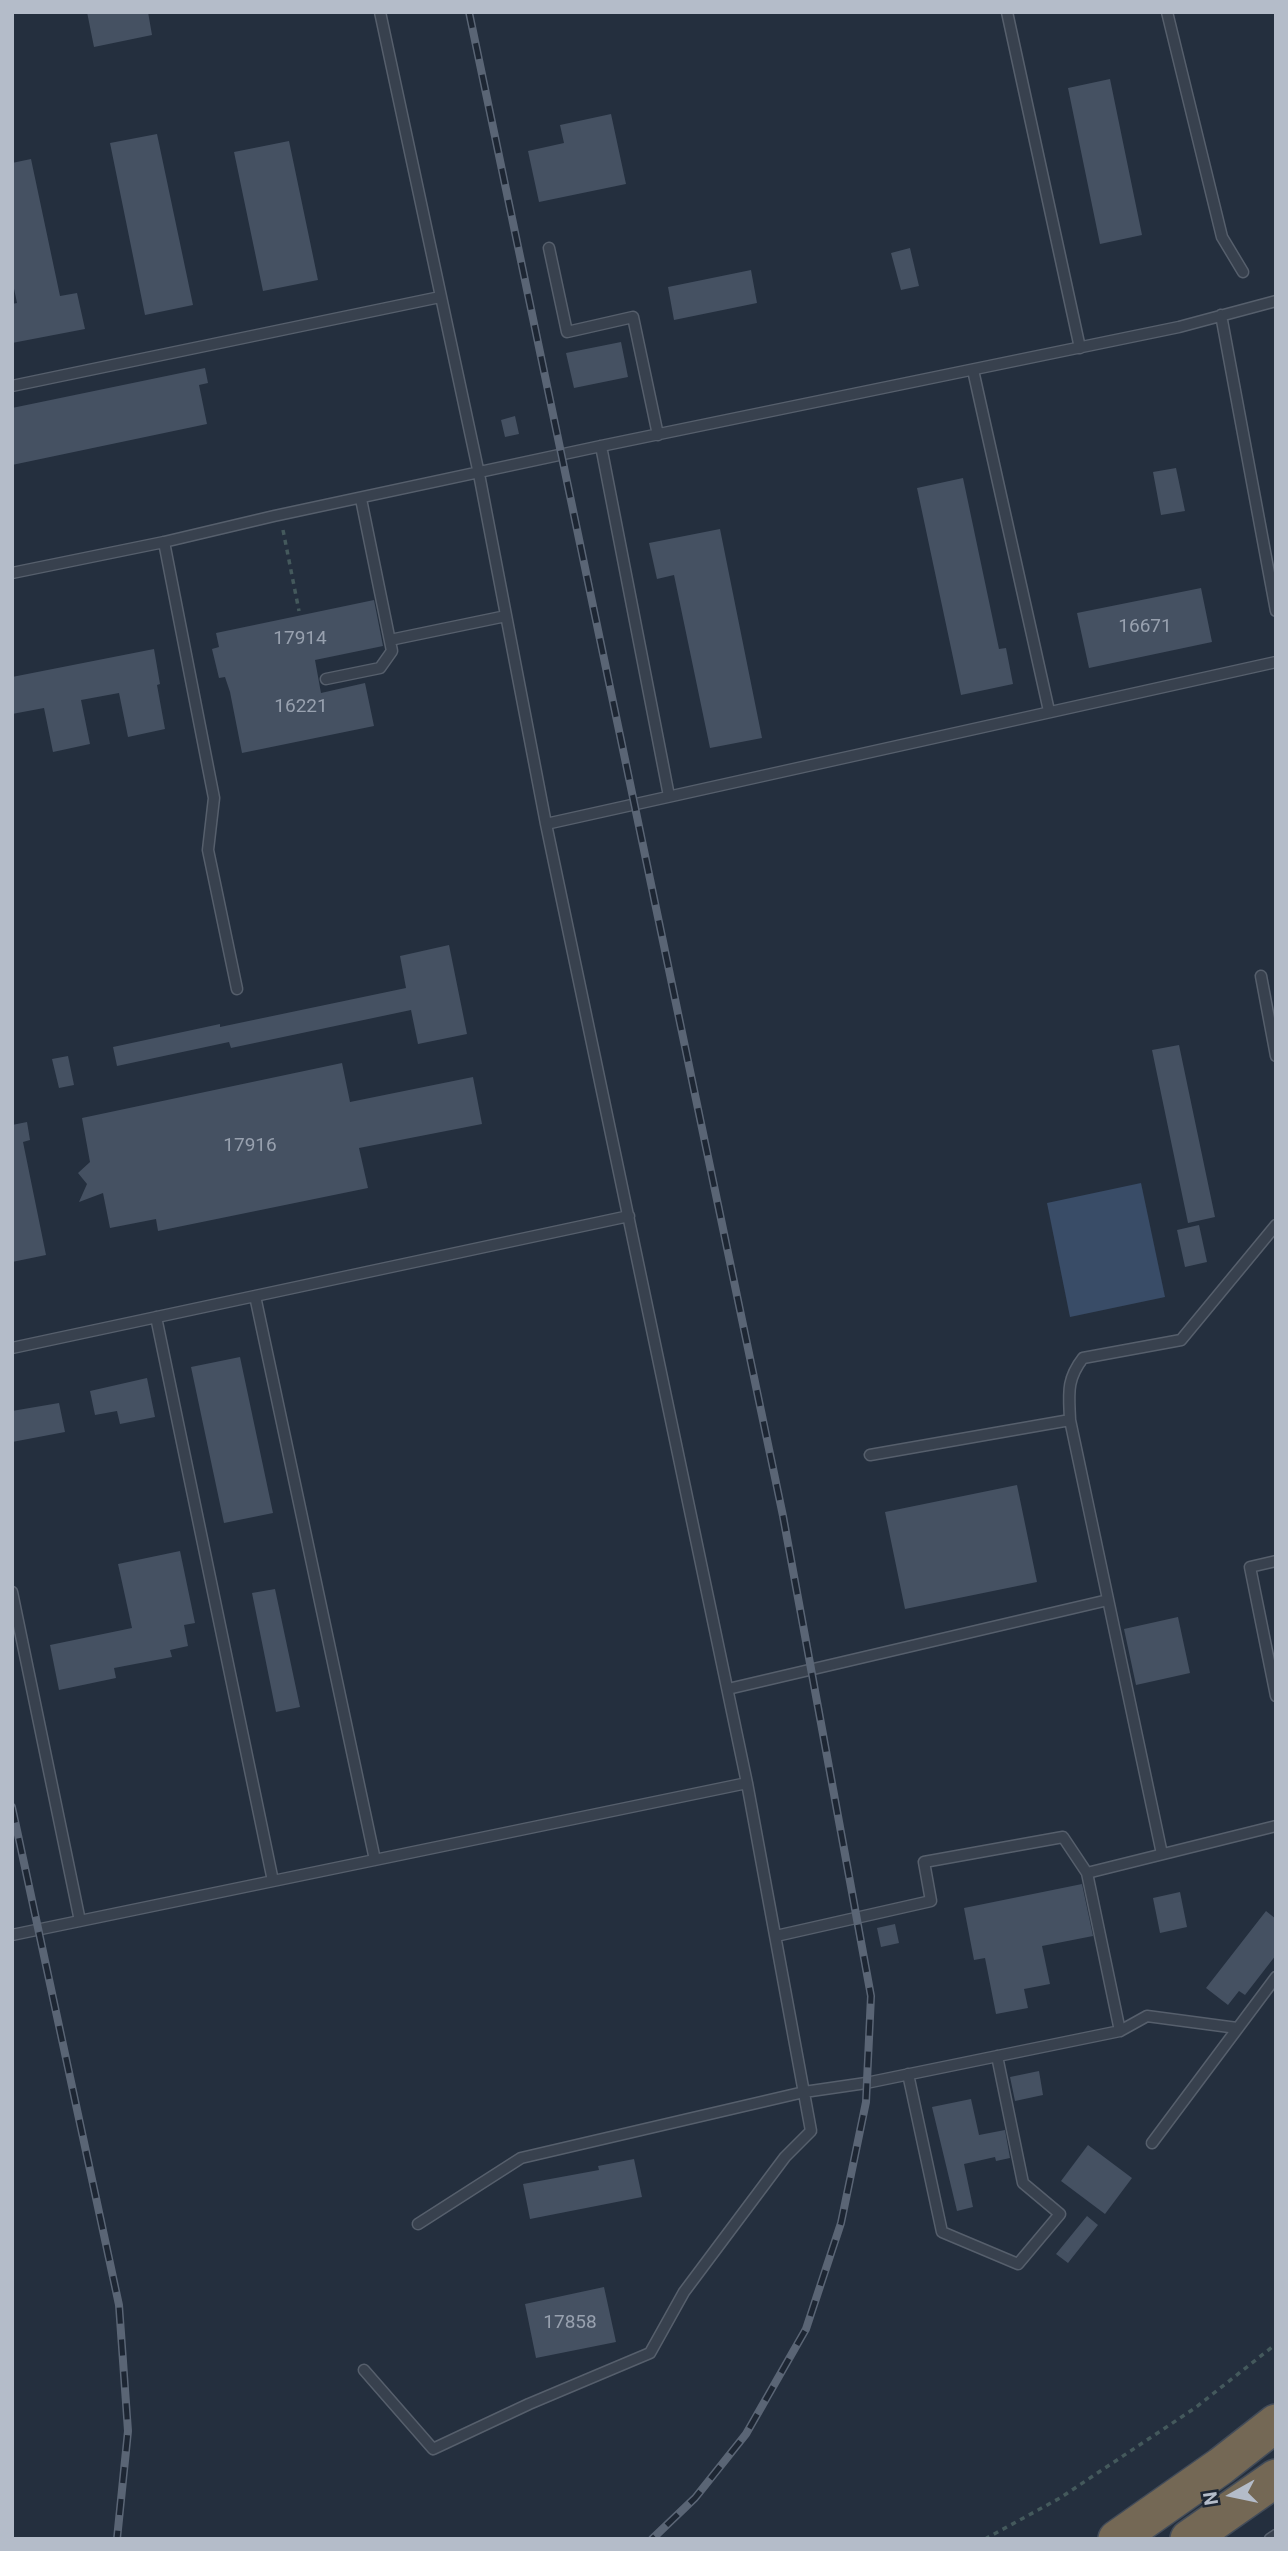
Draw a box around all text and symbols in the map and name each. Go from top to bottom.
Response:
house number: 16671 [1118,616,1172,638]
house number: 17914 [273,628,327,650]
house number: 16221 [274,696,328,718]
house number: 17916 [223,1135,277,1157]
house number: 17858 [543,2312,597,2334]
north arrow [1197,2460,1267,2530]
text: N [1198,2490,1223,2507]

